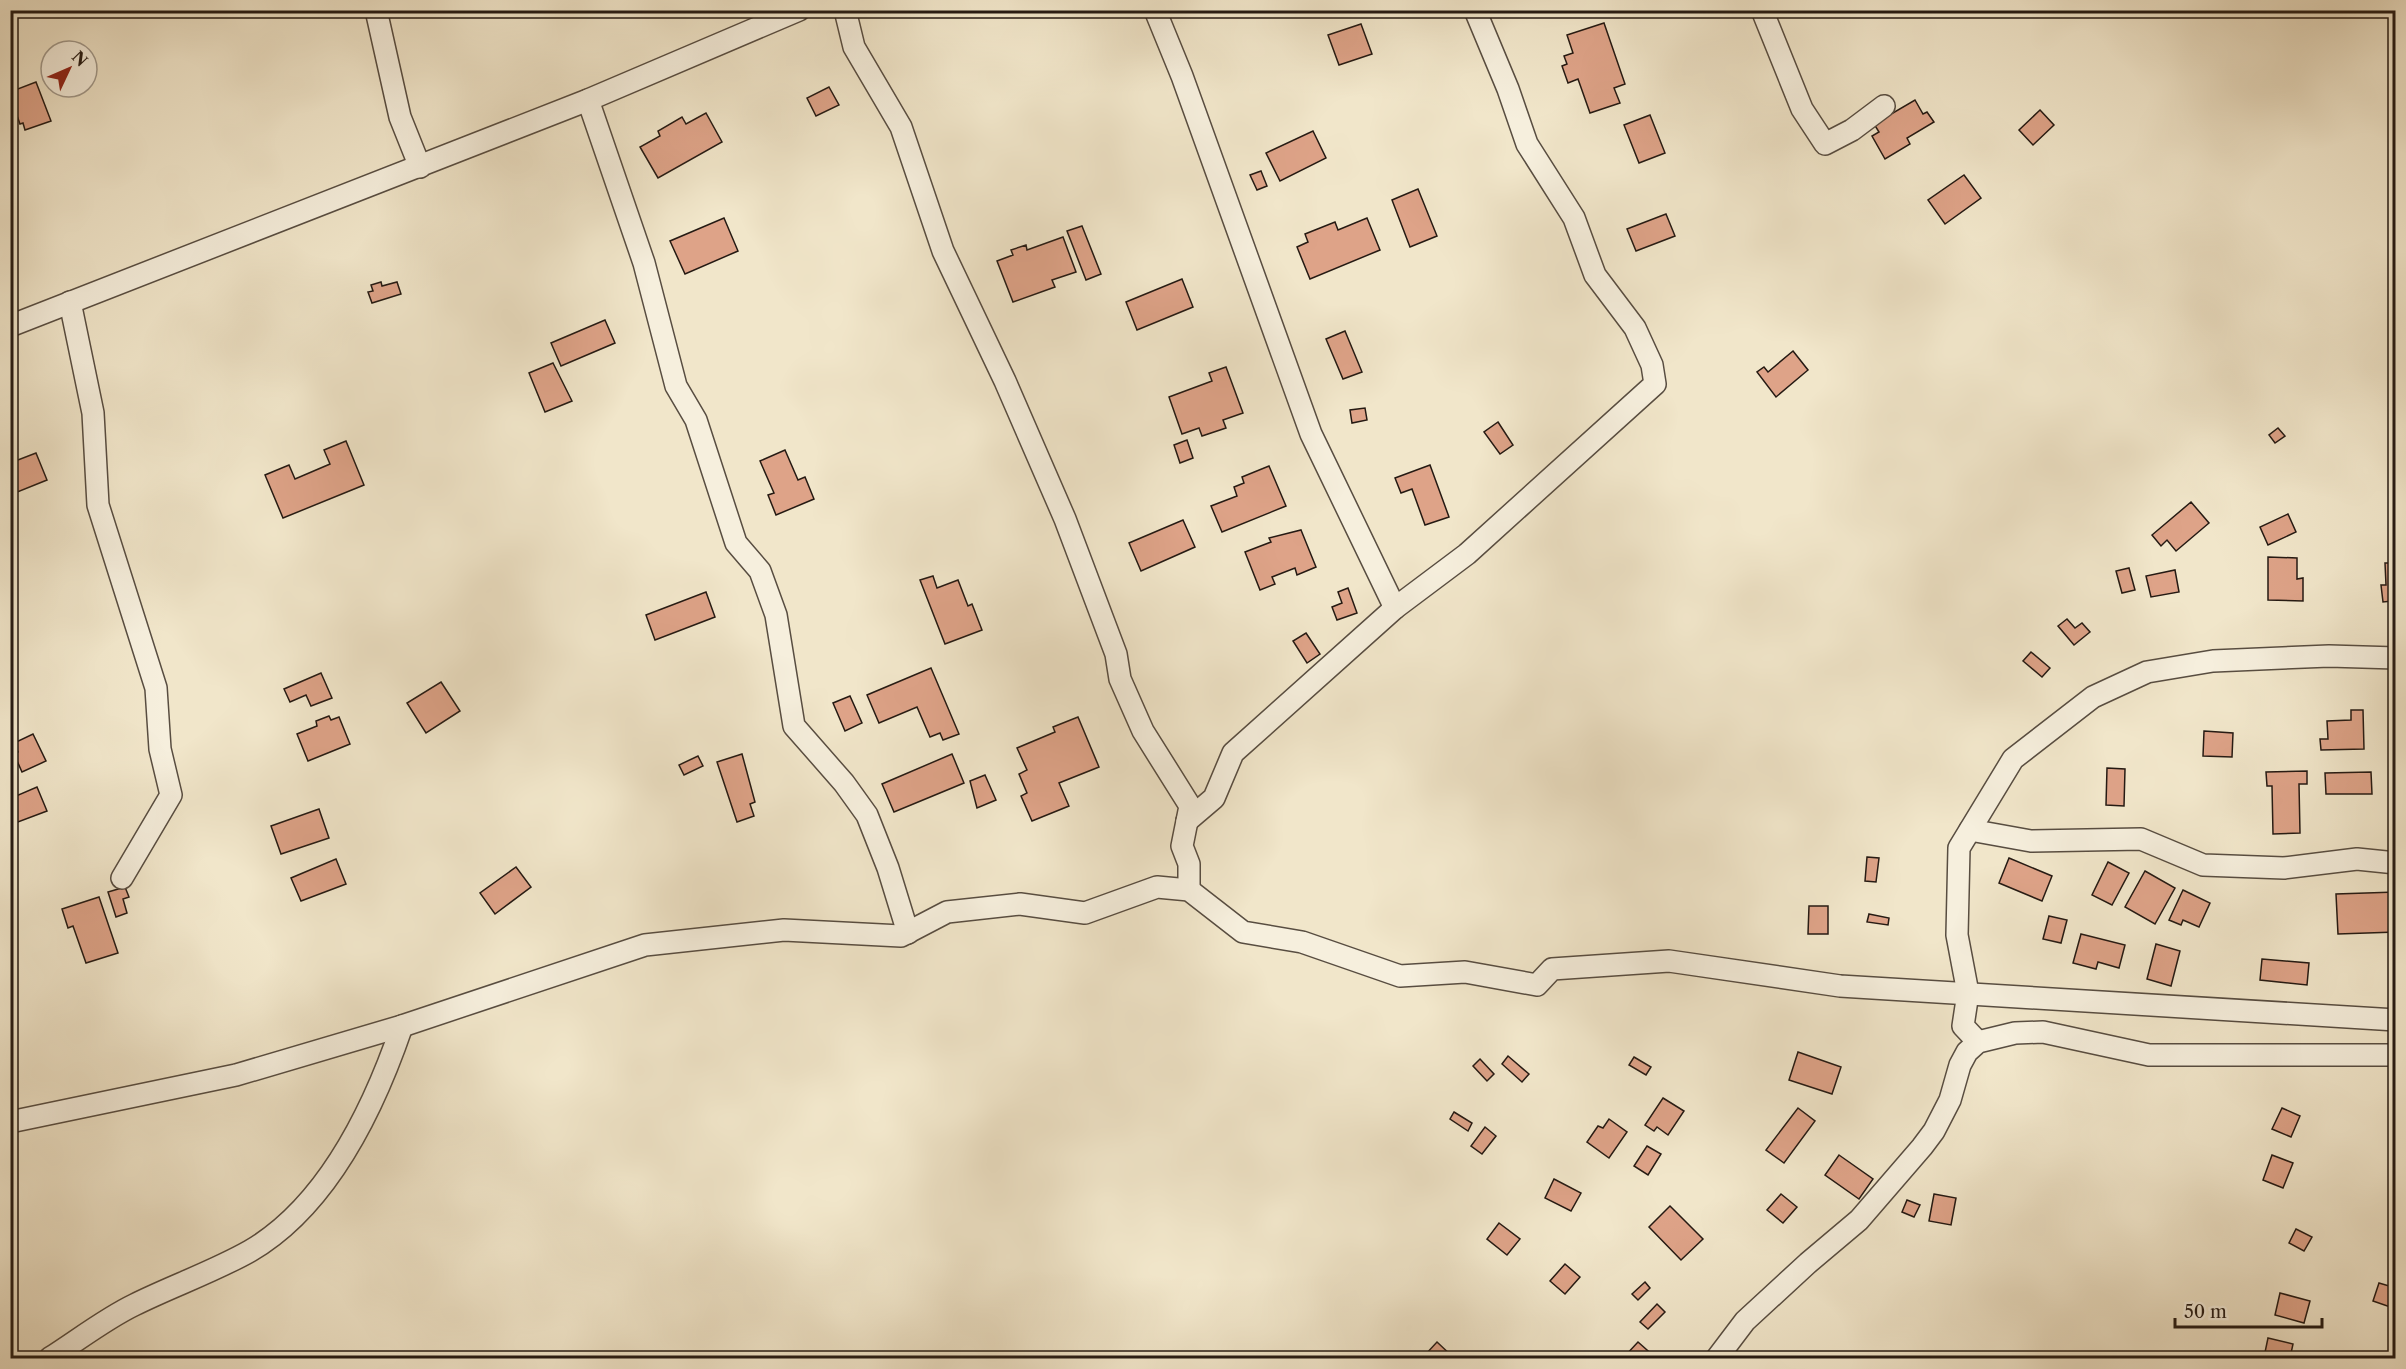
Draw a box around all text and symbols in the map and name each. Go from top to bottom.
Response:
north arrow [39,39,99,99]
text: N [68,47,92,71]
scale bar [2175,1291,2322,1329]
text: 50 m [2184,1301,2227,1323]

